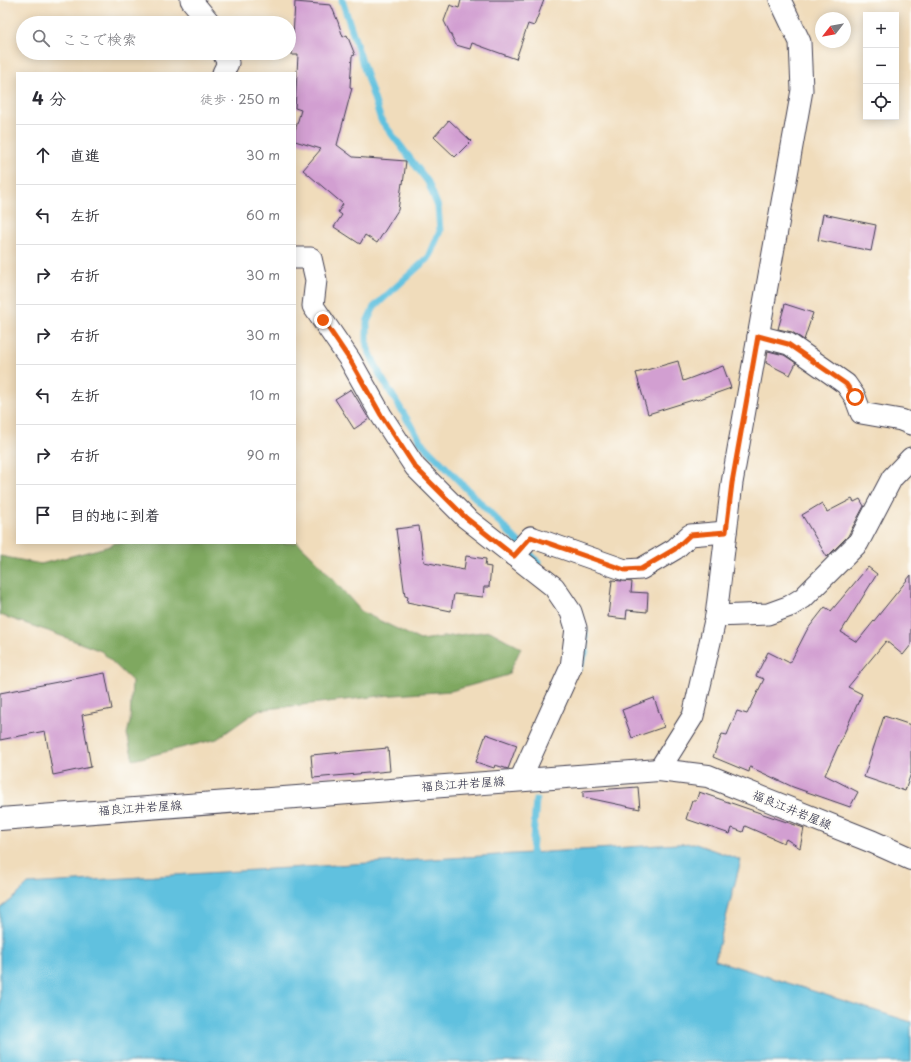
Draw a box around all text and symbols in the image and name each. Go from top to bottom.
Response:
north arrow [815,12,851,48]
map controls [863,12,899,120]
button: + [863,12,899,48]
search box [16,16,296,60]
icon: search [30,27,52,49]
text: ここで検索 [62,27,137,50]
button: − [863,48,899,84]
button: locate [863,84,899,120]
text: 4 分 [32,85,66,111]
text: 徒歩 · 250 m [200,89,280,108]
text: 直進 [70,143,100,166]
icon: ahead [32,144,54,166]
text: 30 m [246,145,280,164]
text: 左折 [70,203,100,226]
icon: left [32,204,54,226]
text: 60 m [246,205,280,224]
text: 右折 [70,263,100,286]
icon: right [32,264,54,286]
text: 30 m [246,265,280,284]
route end [314,311,332,329]
text: 右折 [70,323,100,346]
icon: right [32,324,54,346]
text: 30 m [246,325,280,344]
text: 左折 [70,383,100,406]
icon: left [32,384,54,406]
text: 10 m [250,385,280,404]
route start [846,388,864,406]
text: 右折 [70,443,100,466]
icon: right [32,444,54,466]
text: 90 m [247,445,280,464]
text: 目的地に到着 [70,503,160,526]
icon: arrive [32,504,54,526]
street label: 福良江井岩屋線 [420,771,505,795]
street label: 福良江井岩屋線 [750,785,835,833]
street label: 福良江井岩屋線 [97,795,182,819]

